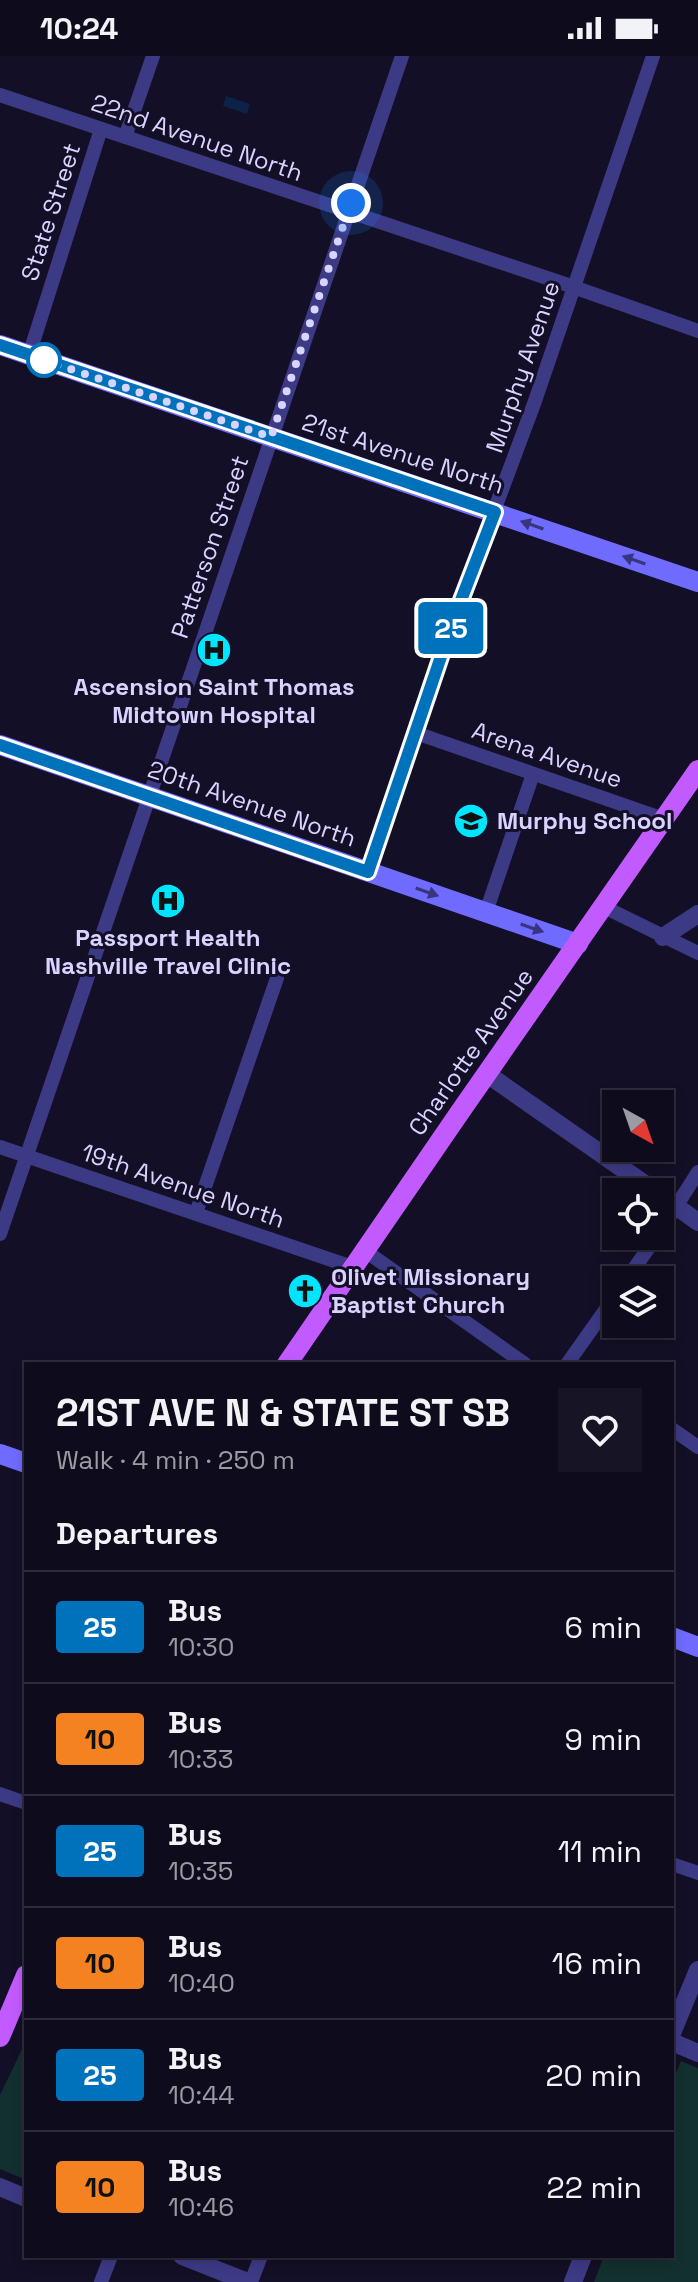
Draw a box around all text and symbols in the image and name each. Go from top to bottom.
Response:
text: 10:24 [40,9,118,48]
street label: 22nd Avenue North [87,87,307,188]
street label: State Street [14,139,87,285]
your location [331,183,371,223]
street label: Murphy Avenue [479,277,566,457]
unlabelled marker [27,343,61,377]
street label: 21st Avenue North [298,406,508,501]
street label: Patterson Street [164,451,255,642]
one-way arrow [520,519,544,531]
one-way arrow [622,554,646,566]
line badge: 25 [415,602,487,654]
text: 25 [434,610,468,646]
hospital icon: Ascension Saint Thomas Midtown Hospital [195,631,233,669]
place label: Ascension Saint Thomas Midtown Hospital [73,671,355,730]
street label: Arena Avenue [468,714,626,795]
street label: 20th Avenue North [144,753,360,854]
school or university icon: Murphy School [452,802,490,840]
place label: Murphy School [497,805,672,836]
hospital icon: Passport Health Nashville Travel Clinic [149,882,187,920]
one-way arrow [415,886,439,899]
place label: Passport Health Nashville Travel Clinic [45,922,291,981]
one-way arrow [520,922,544,935]
street label: Charlotte Avenue [401,962,540,1141]
north arrow [602,1090,674,1162]
map controls [602,1090,674,1338]
street label: 19th Avenue North [78,1136,289,1235]
button: locate [602,1178,674,1250]
place label: Olivet Missionary Baptist Church [331,1261,530,1320]
button: layers [602,1266,674,1338]
church icon: Olivet Missionary Baptist Church [286,1272,324,1310]
button: heart [558,1388,642,1472]
text: 21ST AVE N & STATE ST SB [56,1389,510,1437]
text: Walk · 4 min · 250 m [56,1443,295,1477]
text: Departures [56,1514,218,1553]
text: Bus [168,1591,222,1630]
text: 6 min [564,1608,642,1647]
text: 25 [83,1609,117,1645]
text: 10:30 [168,1630,234,1664]
text: Bus [168,1703,222,1742]
text: 9 min [564,1720,642,1759]
text: 10 [85,1721,115,1757]
text: 10:33 [168,1742,234,1776]
text: Bus [168,1815,222,1854]
text: 11 min [558,1832,642,1871]
text: 25 [83,1833,117,1869]
text: 10:35 [168,1854,233,1888]
text: Bus [168,1927,222,1966]
text: 16 min [552,1944,642,1983]
text: 10 [85,1945,115,1981]
text: 10:40 [168,1966,235,2000]
text: Bus [168,2039,222,2078]
text: 20 min [545,2056,642,2095]
text: 25 [83,2057,117,2093]
text: 10:44 [168,2078,235,2112]
text: Bus [168,2151,222,2190]
text: 22 min [547,2168,642,2207]
text: 10 [85,2169,115,2205]
text: 10:46 [168,2190,234,2224]

